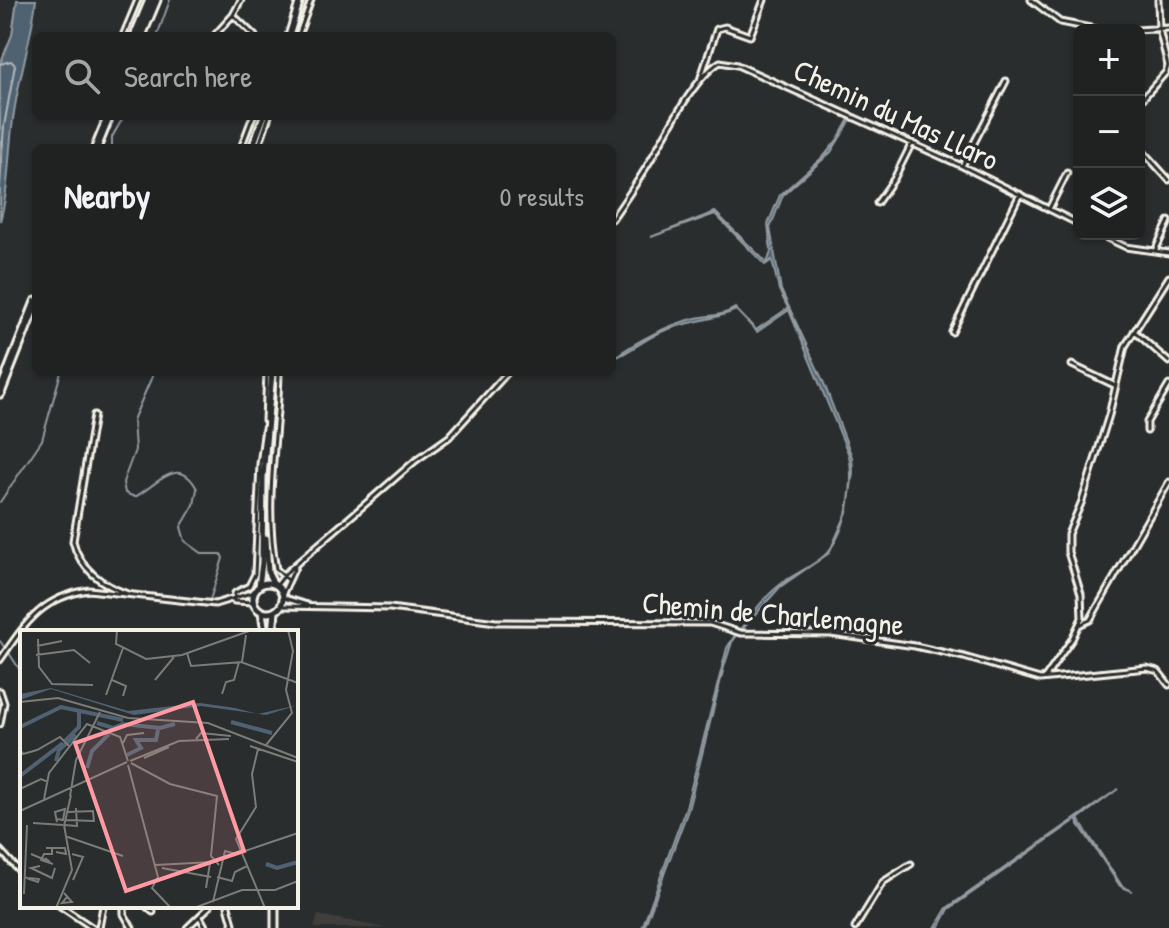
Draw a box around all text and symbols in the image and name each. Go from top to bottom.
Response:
map controls [1073,24,1145,240]
button: + [1073,24,1145,96]
search box [32,32,616,120]
street label: Chemin du Mas Llaro [787,49,1005,179]
icon: search [60,54,104,98]
text: Search here [124,56,252,96]
button: − [1073,96,1145,168]
button: layers [1073,168,1145,240]
text: Nearby [64,173,150,219]
text: 0 results [500,179,584,214]
street label: Chemin de Charlemagne [641,582,906,644]
inset map [20,630,298,908]

